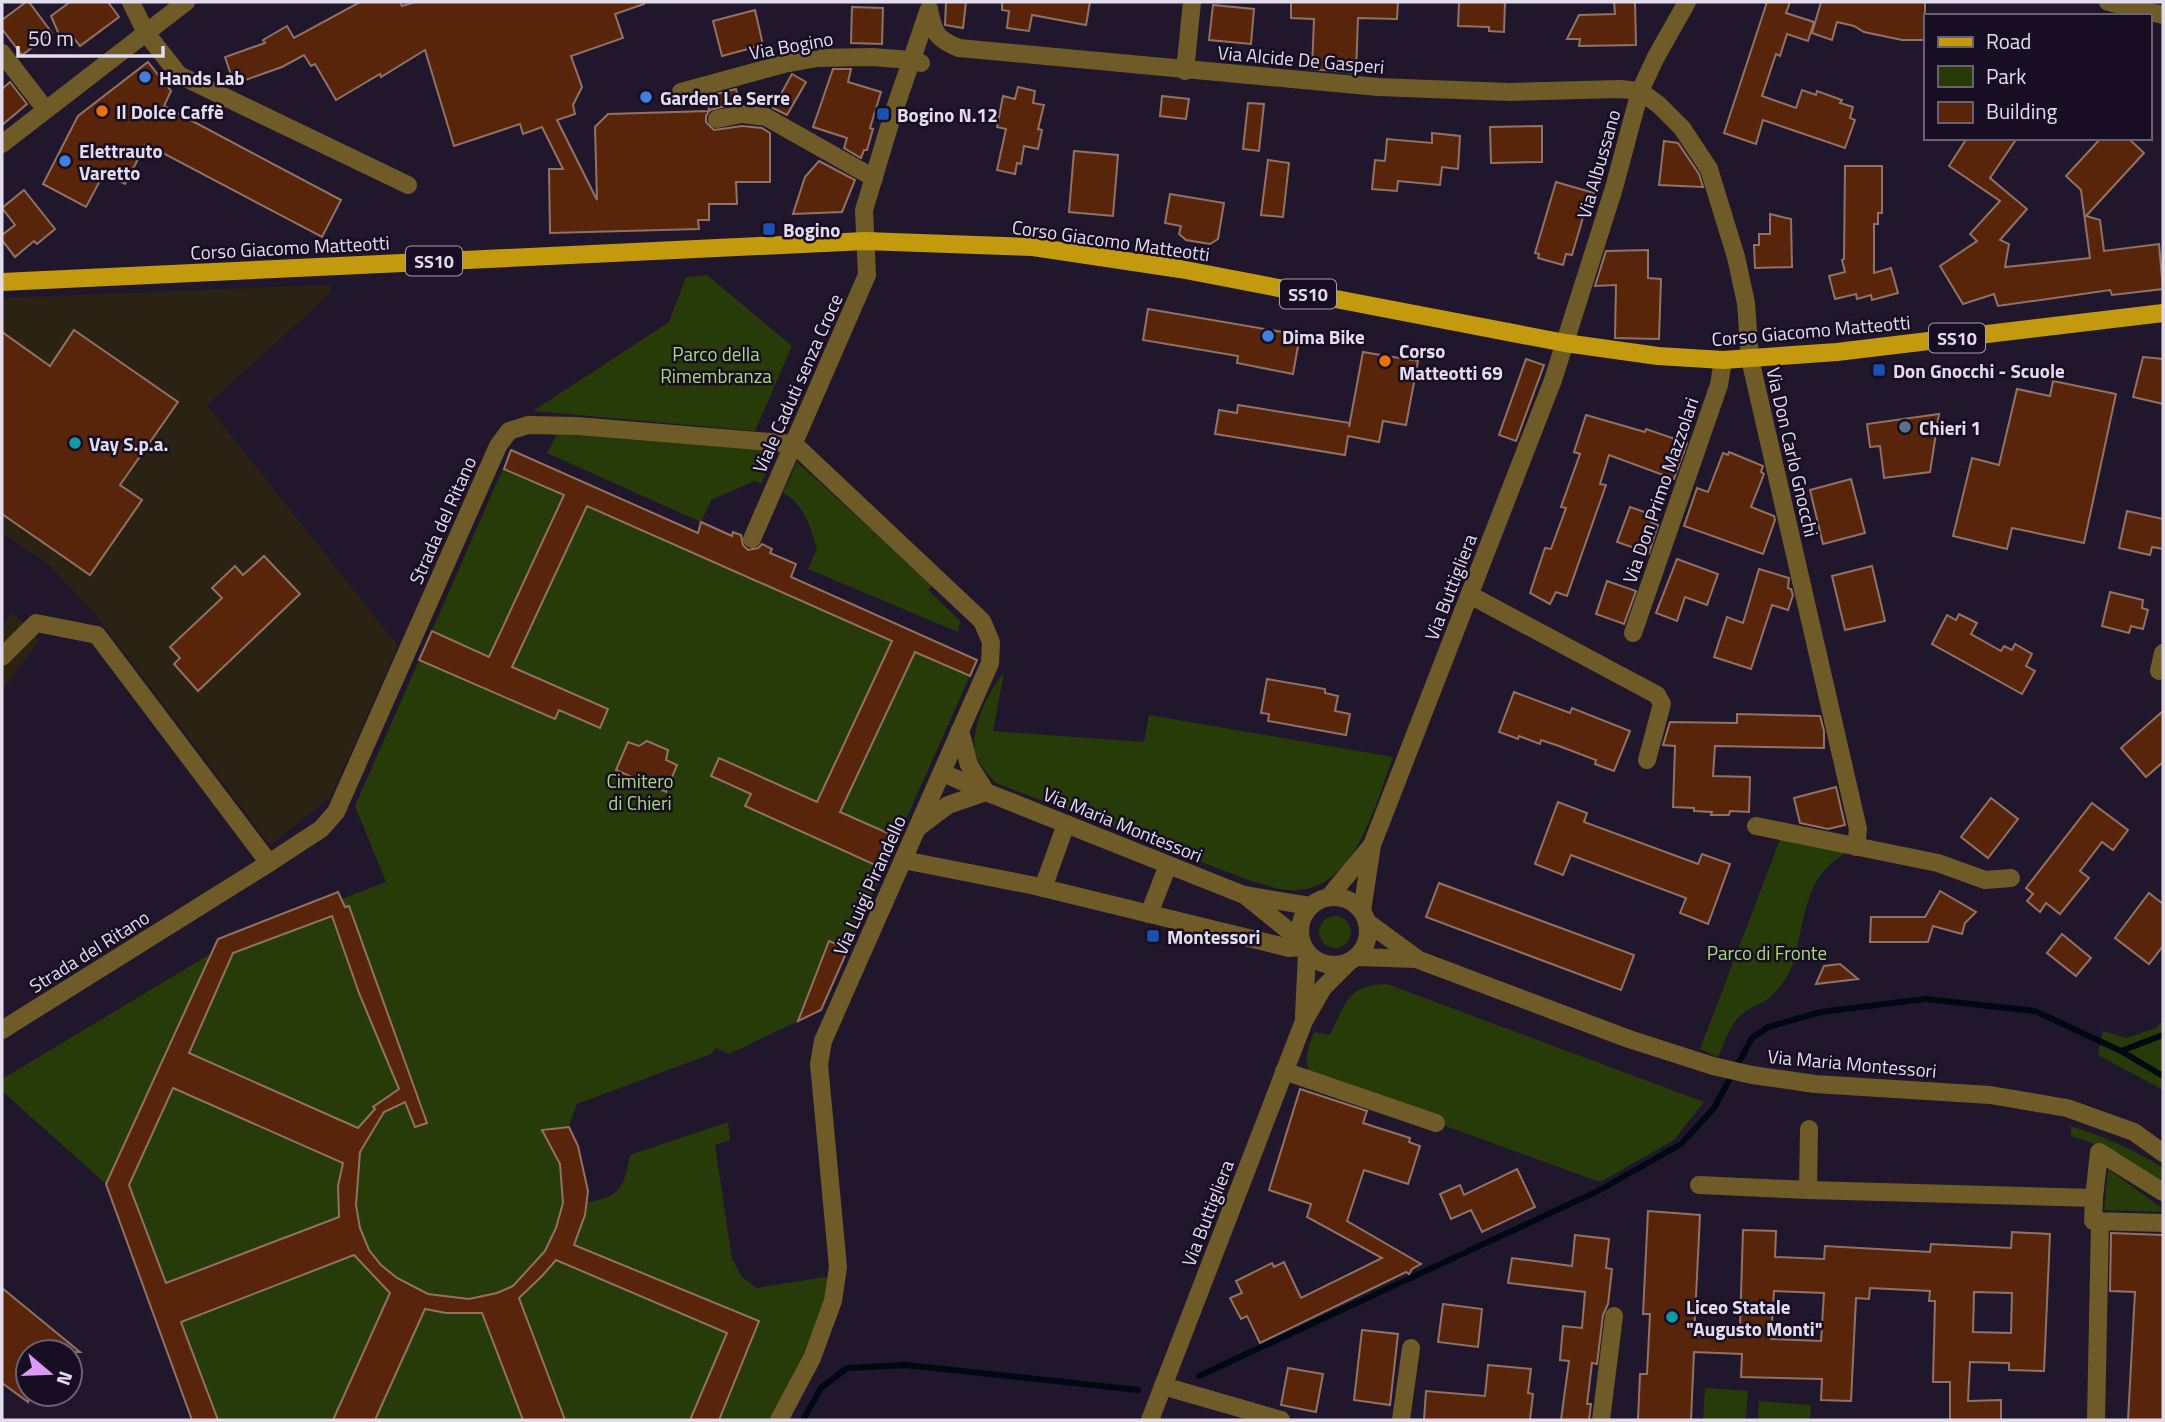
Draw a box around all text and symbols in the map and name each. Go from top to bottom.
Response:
scale bar [18,14,163,58]
legend [1924,14,2151,140]
text: 50 m [28,22,74,54]
street label: Via Bogino [747,23,835,67]
text: Road [1986,25,2031,57]
street label: Via Alcide De Gasperi [1216,37,1386,81]
text: Park [1986,60,2026,92]
place label: Hands Lab [159,63,245,92]
marker: Hands Lab [137,69,153,85]
place label: Garden Le Serre [660,83,790,112]
marker: Garden Le Serre [638,89,654,105]
text: Building [1986,95,2058,127]
place label: Il Dolce Caffè [116,97,224,126]
place label: Bogino N.12 [897,100,998,129]
marker: Il Dolce Caffè [94,103,110,119]
marker: Bogino N.12 [875,106,891,122]
street label: Via Albussano [1569,106,1627,222]
place label: Elettrauto Varetto [79,136,163,187]
marker: Elettrauto Varetto [57,153,73,169]
street label: Corso Giacomo Matteotti [1010,212,1212,268]
place label: Bogino [783,215,840,244]
marker: Bogino [761,221,777,237]
street label: Corso Giacomo Matteotti [190,227,390,267]
road number: SS10 [406,246,462,276]
road number: SS10 [1280,280,1336,308]
street label: Viale Caduti senza Croce [744,289,850,477]
street label: Corso Giacomo Matteotti [1710,307,1912,353]
place label: Dima Bike [1282,322,1365,351]
road number: SS10 [1929,324,1985,352]
marker: Dima Bike [1260,328,1276,344]
place label: Corso Matteotti 69 [1399,336,1503,387]
park label: Parco della Rimembranza [660,339,772,390]
marker: Corso Matteotti 69 [1377,353,1393,369]
place label: Don Gnocchi - Scuole [1893,356,2065,385]
marker: Don Gnocchi - Scuole [1871,362,1887,378]
street label: Via Don Carlo Gnocchi [1759,364,1827,540]
street label: Via Don Primo Mazzolari [1615,393,1705,587]
place label: Chieri 1 [1919,413,1981,442]
marker: Chieri 1 [1897,419,1913,435]
place label: Vay S.p.a. [89,429,168,458]
marker: Vay S.p.a. [67,435,83,451]
street label: Strada del Ritano [401,451,483,589]
street label: Via Buttigliera [1416,529,1484,645]
park label: Cimitero di Chieri [606,766,674,817]
street label: Via Maria Montessori [1039,779,1207,869]
street label: Via Luigi Pirandello [825,810,913,960]
street label: Strada del Ritano [23,902,155,1000]
place label: Montessori [1167,922,1260,951]
marker: Montessori [1145,928,1161,944]
park label: Parco di Fronte [1707,938,1827,967]
street label: Via Maria Montessori [1766,1041,1938,1085]
street label: Via Buttigliera [1173,1155,1241,1271]
place label: Liceo Statale "Augusto Monti" [1686,1292,1822,1343]
marker: Liceo Statale "Augusto Monti" [1664,1309,1680,1325]
north arrow [14,1338,84,1408]
text: N [50,1368,81,1390]

